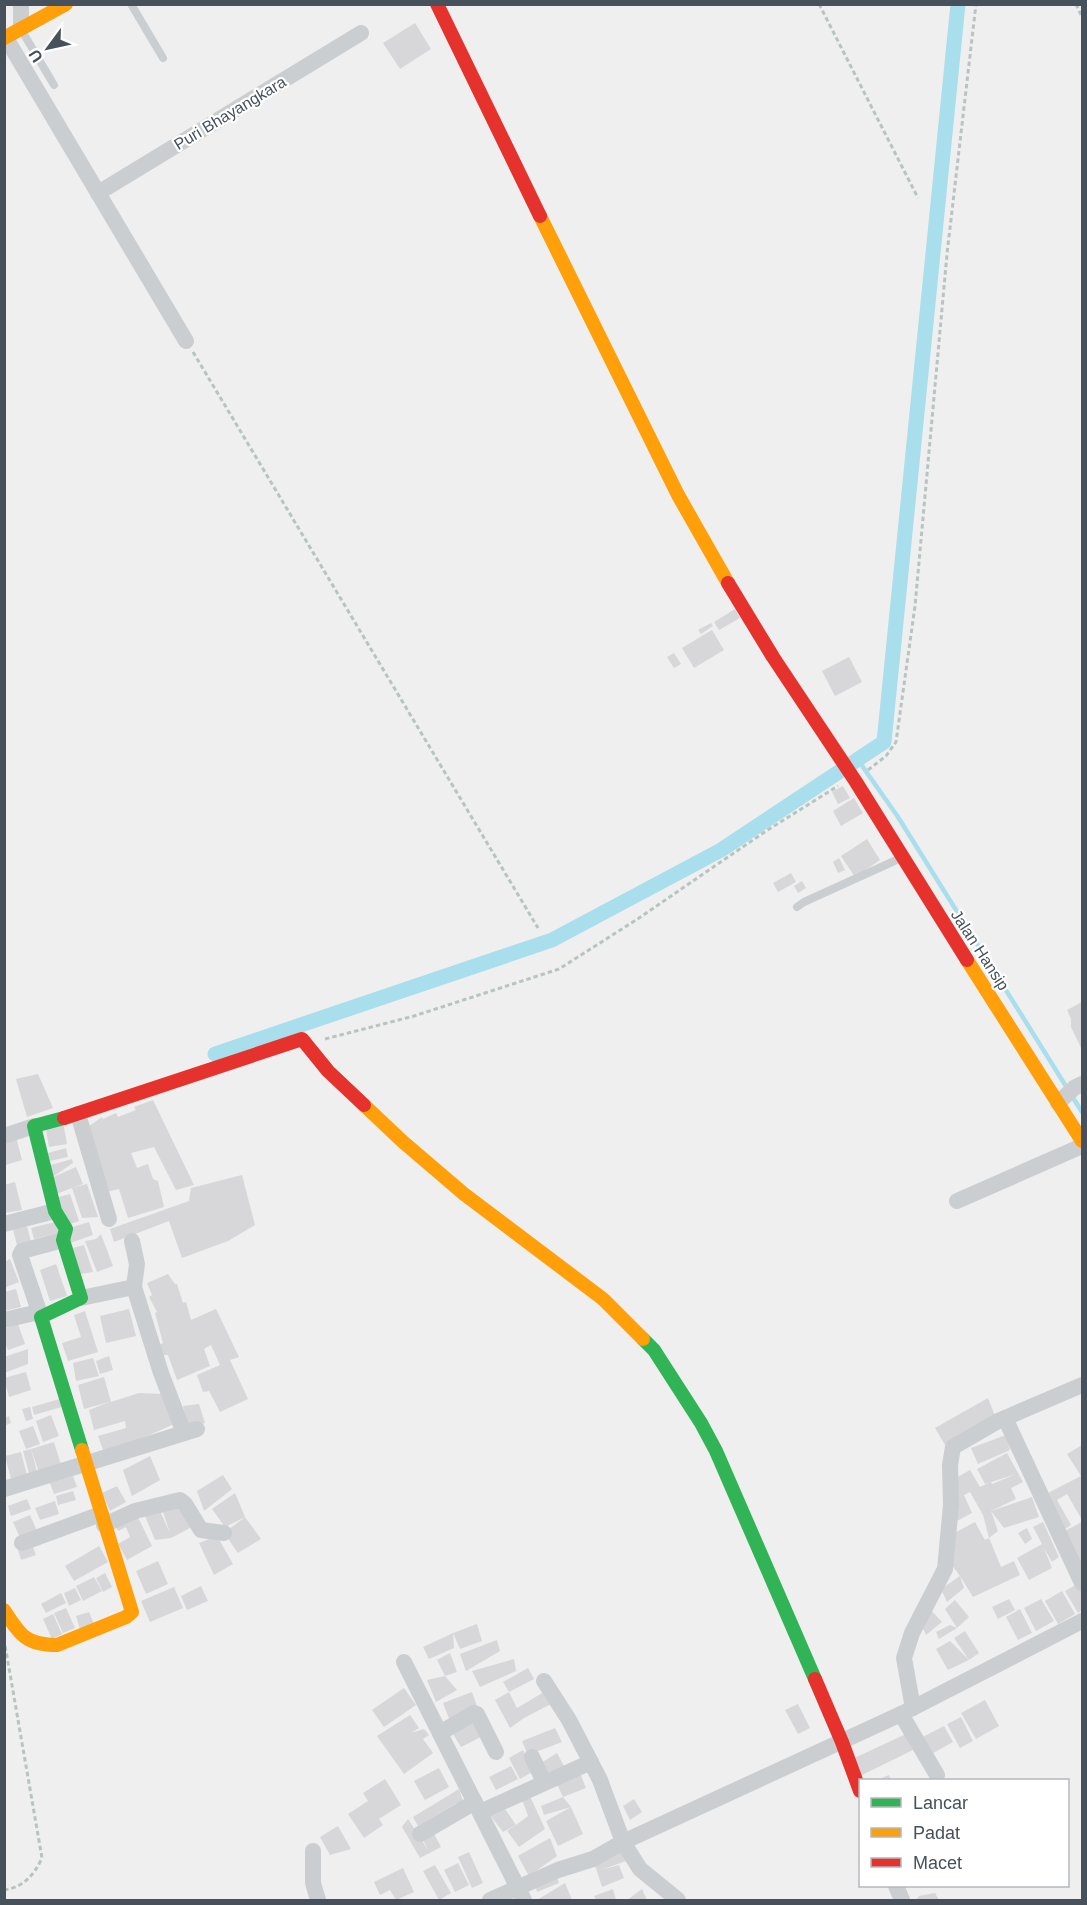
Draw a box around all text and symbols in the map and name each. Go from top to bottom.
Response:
north arrow [18,18,78,78]
text: U [26,46,46,65]
street label: Puri Bhayangkara [171,73,289,153]
street label: Jalan Hansip [948,907,1012,994]
legend [859,1779,1069,1887]
text: Lancar [913,1793,968,1813]
text: Padat [913,1823,960,1843]
text: Macet [913,1853,962,1873]

